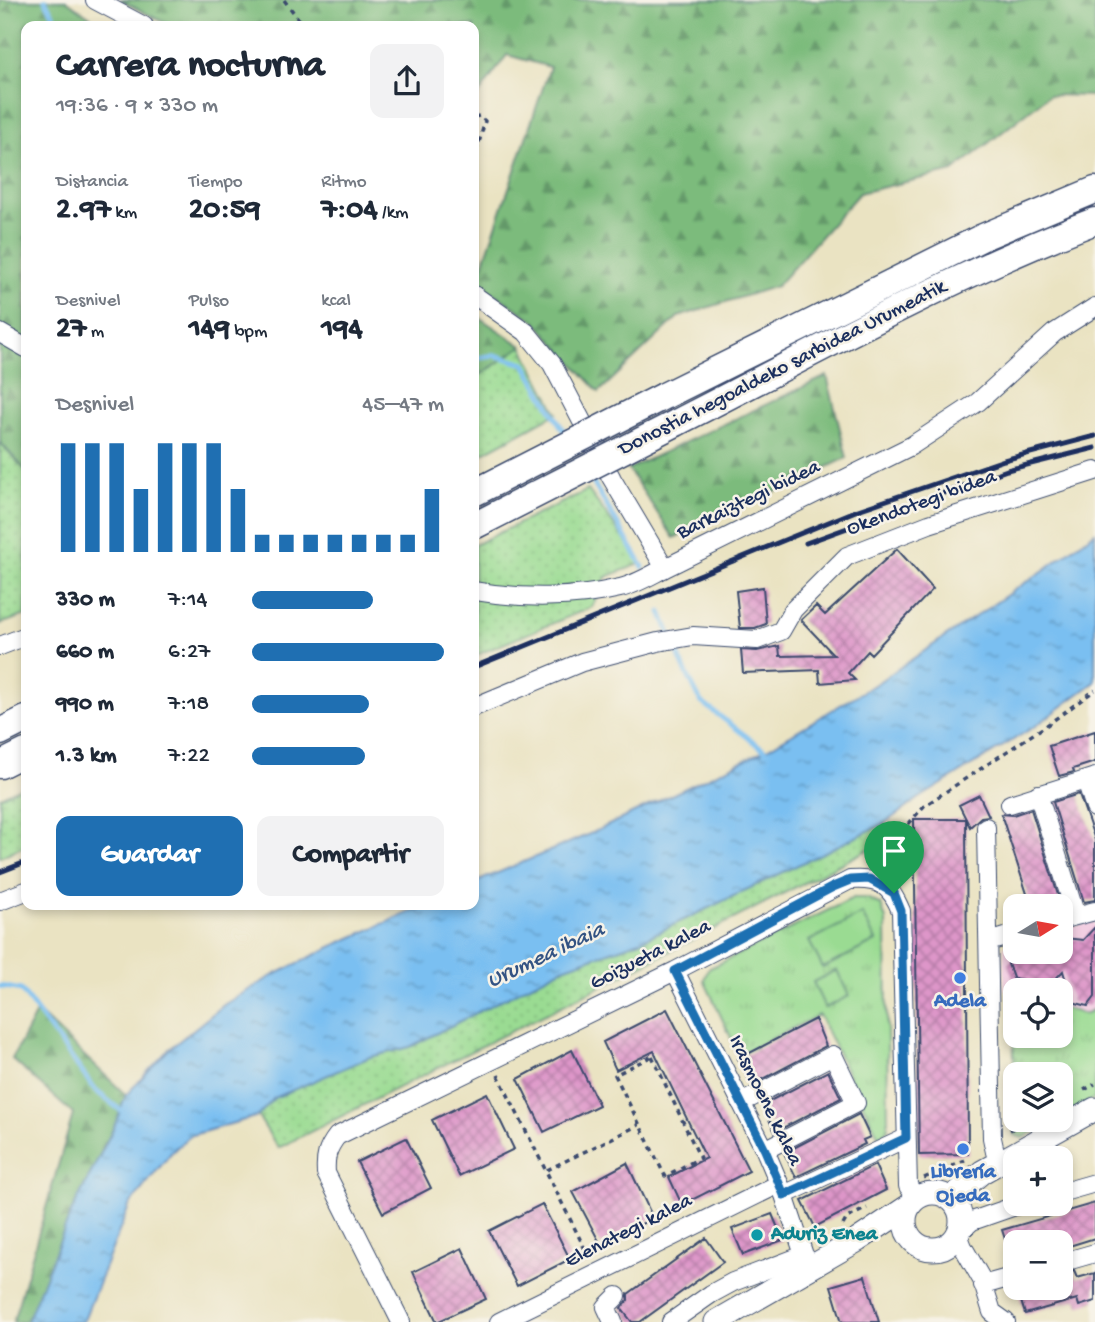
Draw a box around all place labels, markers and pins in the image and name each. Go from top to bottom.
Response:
pin [864,821,924,893]
marker: Adela [952,970,968,986]
place label: Adela [933,990,987,1015]
marker: Librería Ojeda [955,1141,971,1157]
place label: Librería Ojeda [930,1161,997,1210]
place label: Aduriz Enea [770,1223,879,1248]
marker: Aduriz Enea [749,1227,765,1243]

